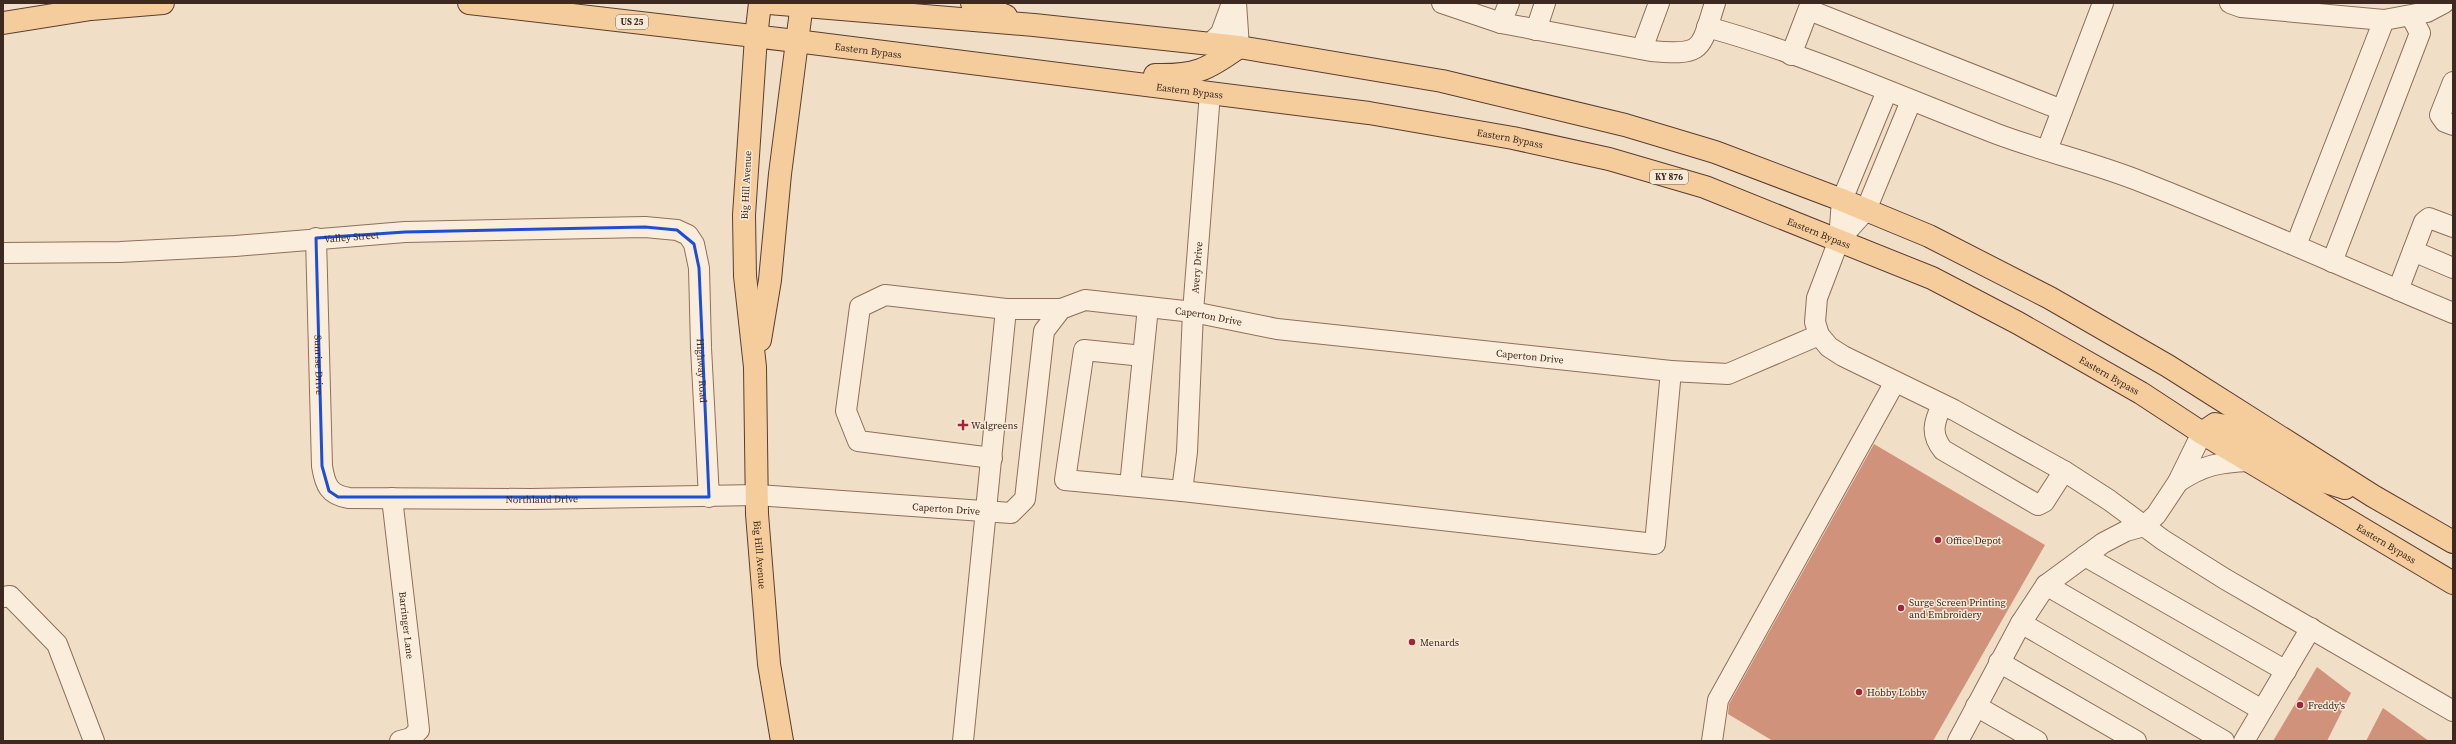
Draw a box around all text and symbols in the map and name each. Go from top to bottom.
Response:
road number: US 25 [616,15,648,29]
street label: Eastern Bypass [834,39,902,61]
street label: Eastern Bypass [1155,80,1224,101]
street label: Eastern Bypass [1476,125,1545,151]
street label: Big Hill Avenue [738,150,754,220]
road number: KY 876 [1650,170,1688,184]
street label: Eastern Bypass [1785,214,1853,251]
street label: Valley Street [323,228,380,245]
street label: Avery Drive [1188,241,1205,294]
street label: Caperton Drive [1175,304,1243,328]
street label: Sunrise Drive [312,335,327,395]
street label: Highway Road [694,338,710,403]
street label: Caperton Drive [1496,346,1564,366]
street label: Eastern Bypass [2077,353,2142,397]
place label: Walgreens [971,419,1018,432]
marker: Walgreens [958,420,968,430]
street label: Northland Drive [505,492,578,506]
street label: Caperton Drive [912,500,981,517]
street label: Big Hill Avenue [751,520,769,590]
street label: Eastern Bypass [2354,520,2419,566]
place label: Office Depot [1946,534,2002,547]
marker: Office Depot [1933,535,1943,545]
street label: Barringer Lane [396,591,417,660]
place label: Surge Screen Printing and Embroidery [1909,596,2006,621]
marker: Surge Screen Printing and Embroidery [1896,603,1906,613]
place label: Menards [1420,636,1459,649]
marker: Menards [1407,637,1417,647]
place label: Hobby Lobby [1867,686,1928,699]
marker: Hobby Lobby [1854,687,1864,697]
place label: Freddy's [2308,699,2345,712]
marker: Freddy's [2295,700,2305,710]

